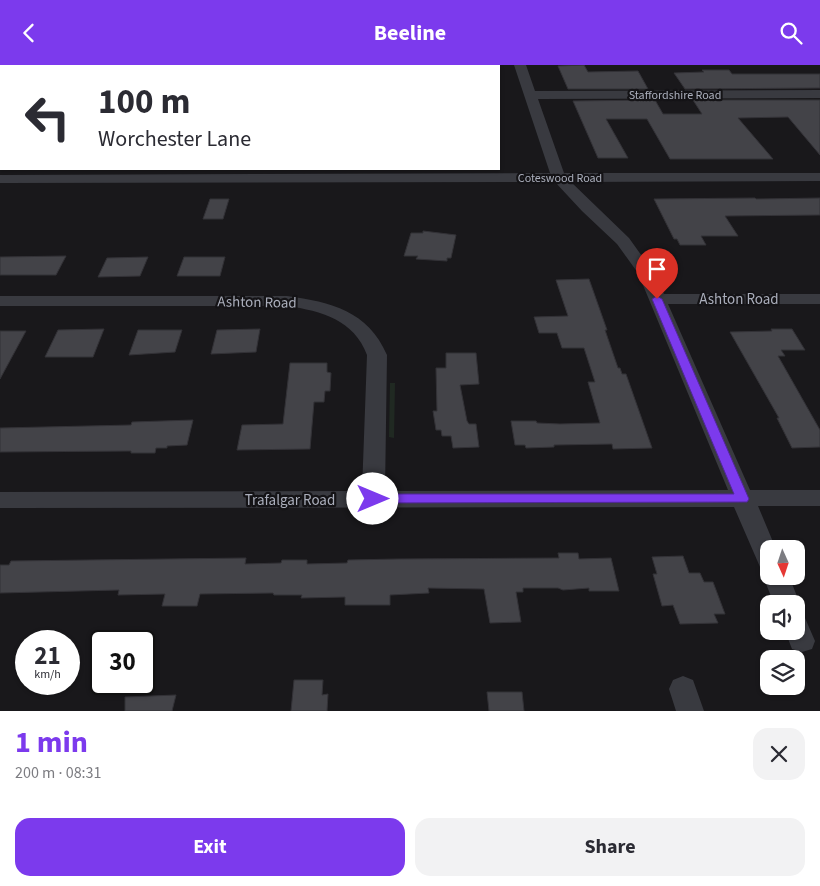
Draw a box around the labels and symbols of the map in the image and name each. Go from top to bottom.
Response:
street label: Staffordshire Road [629,87,721,104]
street label: Coteswood Road [518,170,602,187]
pin [636,248,678,299]
street label: Ashton Road [699,289,779,310]
street label: Ashton Road [217,291,297,314]
position arrow [346,472,398,524]
street label: Trafalgar Road [245,490,335,511]
north arrow [760,540,805,585]
speed limit sign: 30 [90,630,155,695]

